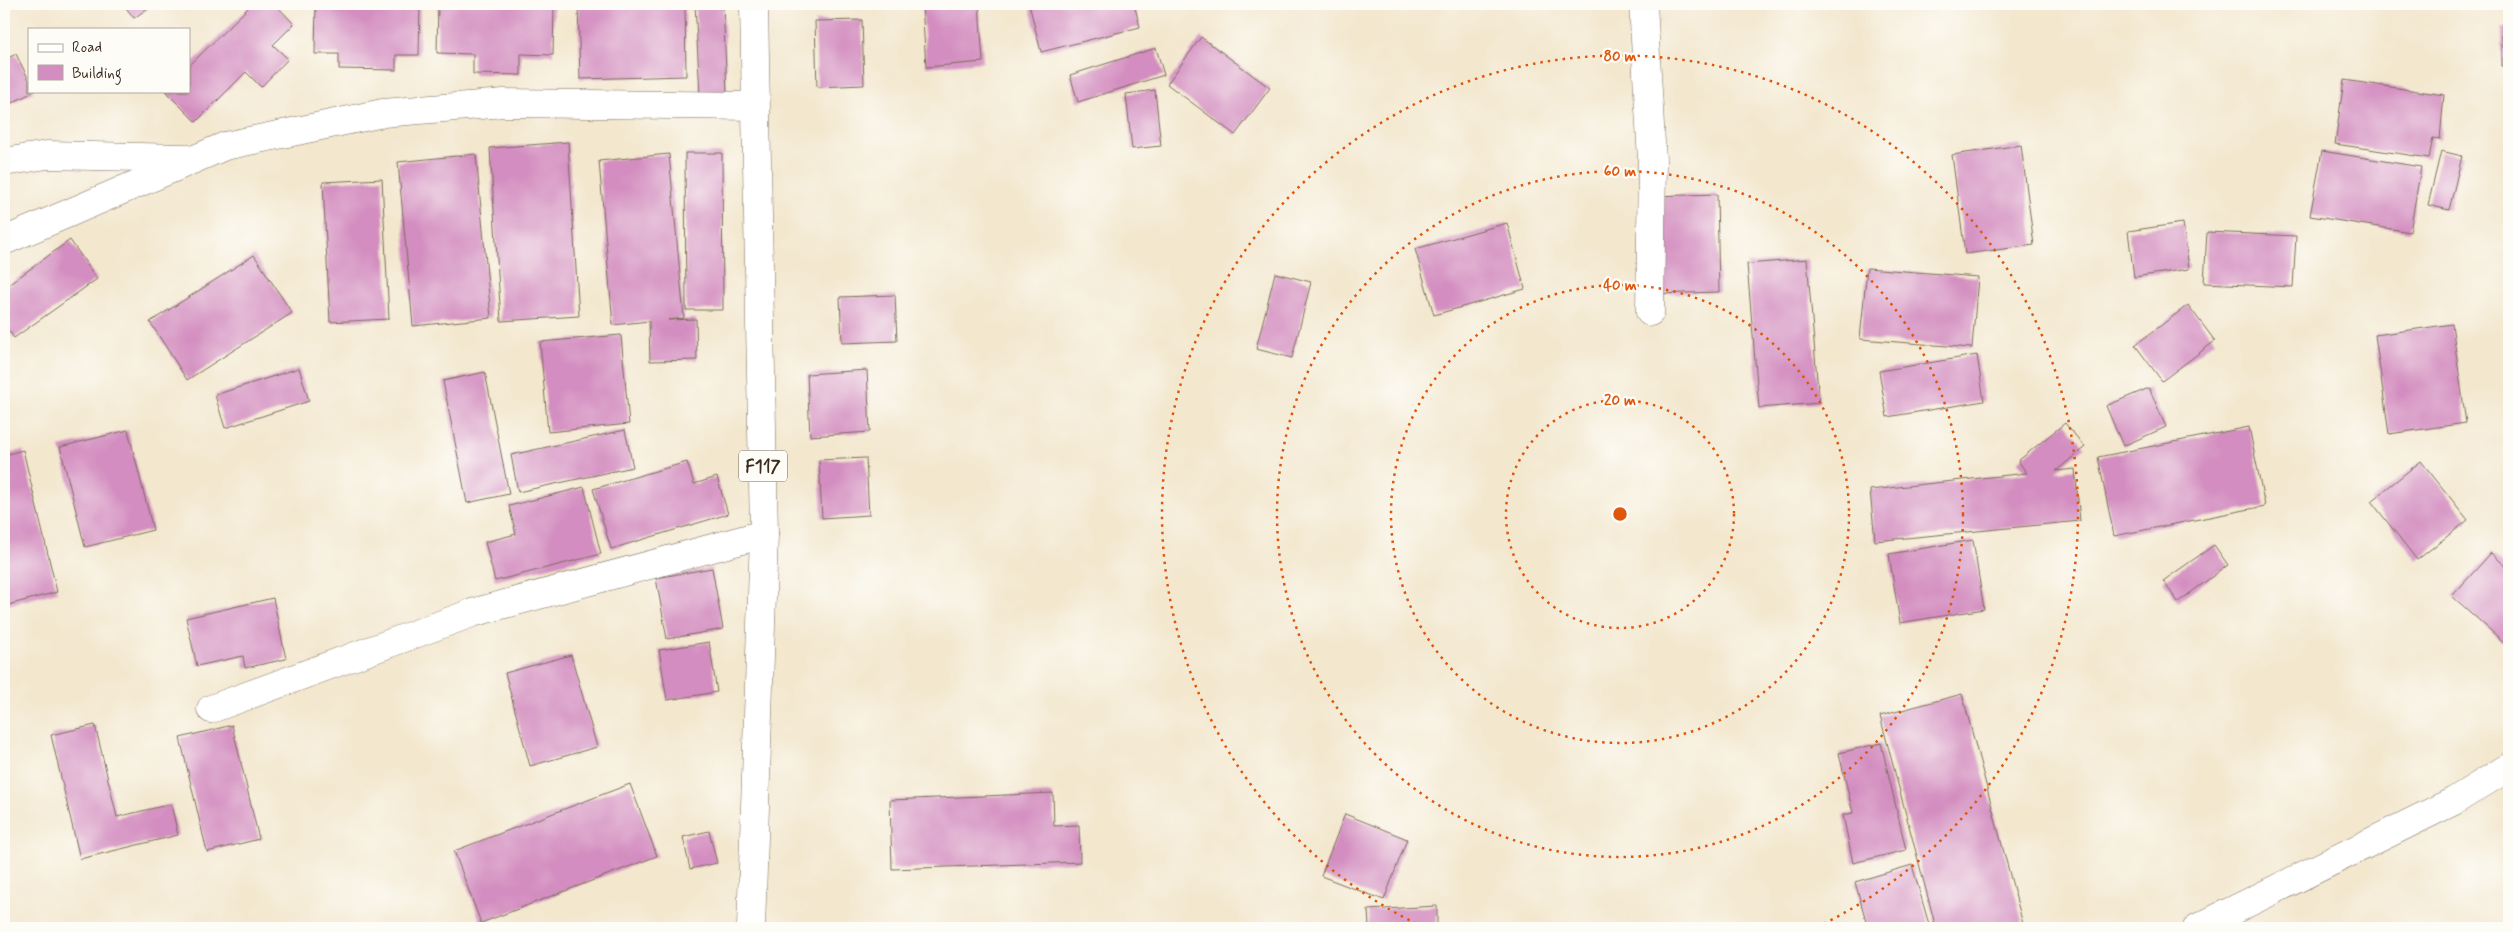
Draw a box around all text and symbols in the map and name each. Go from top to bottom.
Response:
legend [28,28,190,92]
text: Road [72,38,102,58]
text: 80 m [1603,47,1637,67]
text: Building [72,64,122,85]
text: 60 m [1604,162,1636,182]
text: 40 m [1603,276,1637,296]
text: 20 m [1604,391,1636,411]
road number: F117 [739,451,787,482]
centre of rings [1611,505,1629,523]

